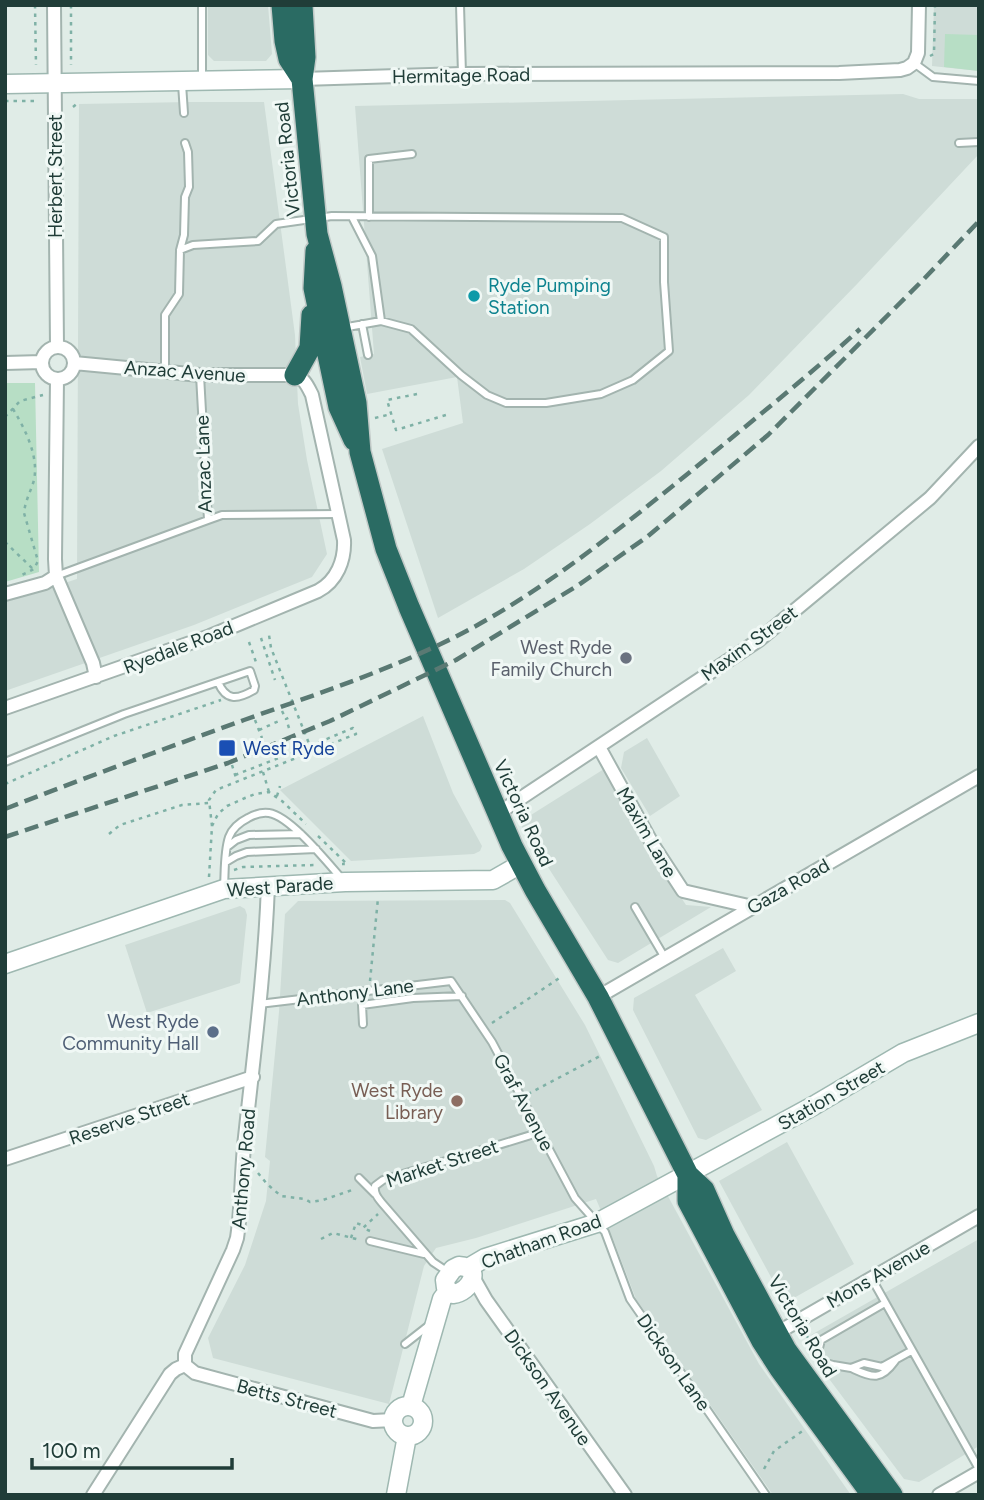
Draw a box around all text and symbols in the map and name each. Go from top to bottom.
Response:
street label: Hermitage Road [392,63,530,88]
street label: Victoria Road [270,101,305,217]
street label: Herbert Street [44,114,67,238]
place label: Ryde Pumping Station [488,274,611,319]
marker: Ryde Pumping Station [466,288,482,304]
street label: Anzac Avenue [123,356,246,387]
street label: Anzac Lane [190,415,217,513]
street label: Maxim Street [697,601,802,686]
street label: Ryedale Road [120,616,236,679]
place label: West Ryde Family Church [490,636,612,681]
marker: West Ryde Family Church [618,650,634,666]
place label: West Ryde [243,737,335,760]
marker: West Ryde [217,738,237,758]
street label: Victoria Road [489,756,558,870]
street label: Maxim Lane [611,783,682,882]
street label: Gaza Road [743,854,834,919]
street label: West Parade [226,871,334,902]
street label: Anthony Lane [295,974,415,1011]
place label: West Ryde Community Hall [62,1010,199,1055]
marker: West Ryde Community Hall [205,1024,221,1040]
street label: Graf Avenue [488,1050,559,1155]
street label: Station Street [774,1056,889,1135]
place label: West Ryde Library [351,1079,443,1124]
street label: Reserve Street [66,1087,192,1150]
marker: West Ryde Library [449,1093,465,1109]
street label: Anthony Road [227,1108,260,1230]
street label: Market Street [383,1135,501,1192]
street label: Chatham Road [478,1209,604,1274]
street label: Mons Avenue [822,1236,934,1313]
street label: Victoria Road [763,1271,842,1381]
street label: Dickson Lane [632,1310,715,1415]
street label: Dickson Avenue [499,1325,596,1450]
street label: Betts Street [234,1374,340,1423]
scale bar [32,1426,231,1470]
text: 100 m [42,1438,101,1463]

